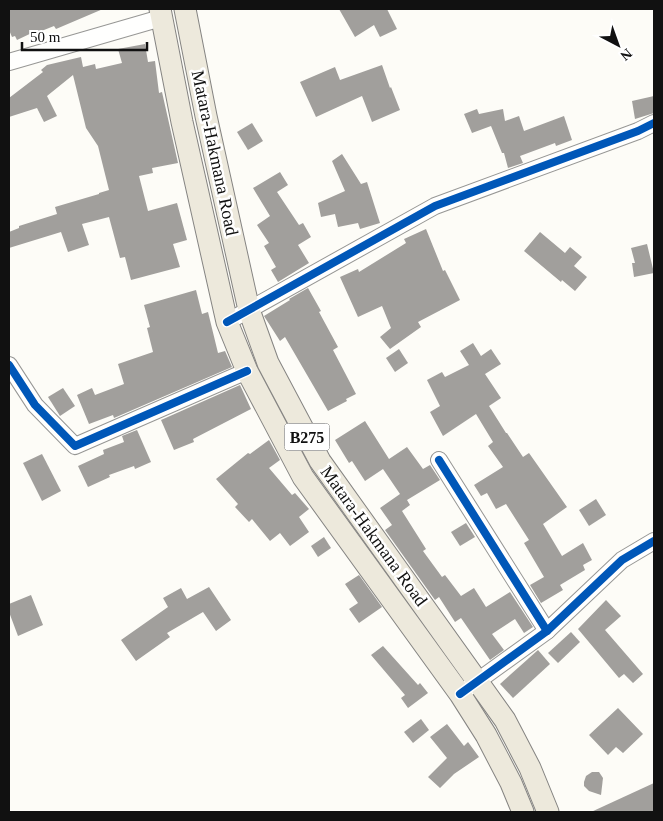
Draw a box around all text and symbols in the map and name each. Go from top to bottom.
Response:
scale bar [22,20,148,52]
north arrow [593,20,643,70]
text: 50 m [30,29,61,45]
text: N [617,45,635,63]
street label: Matara-Hakmana Road [188,69,242,237]
road number: B275 [284,424,330,451]
street label: Matara-Hakmana Road [316,462,432,610]

